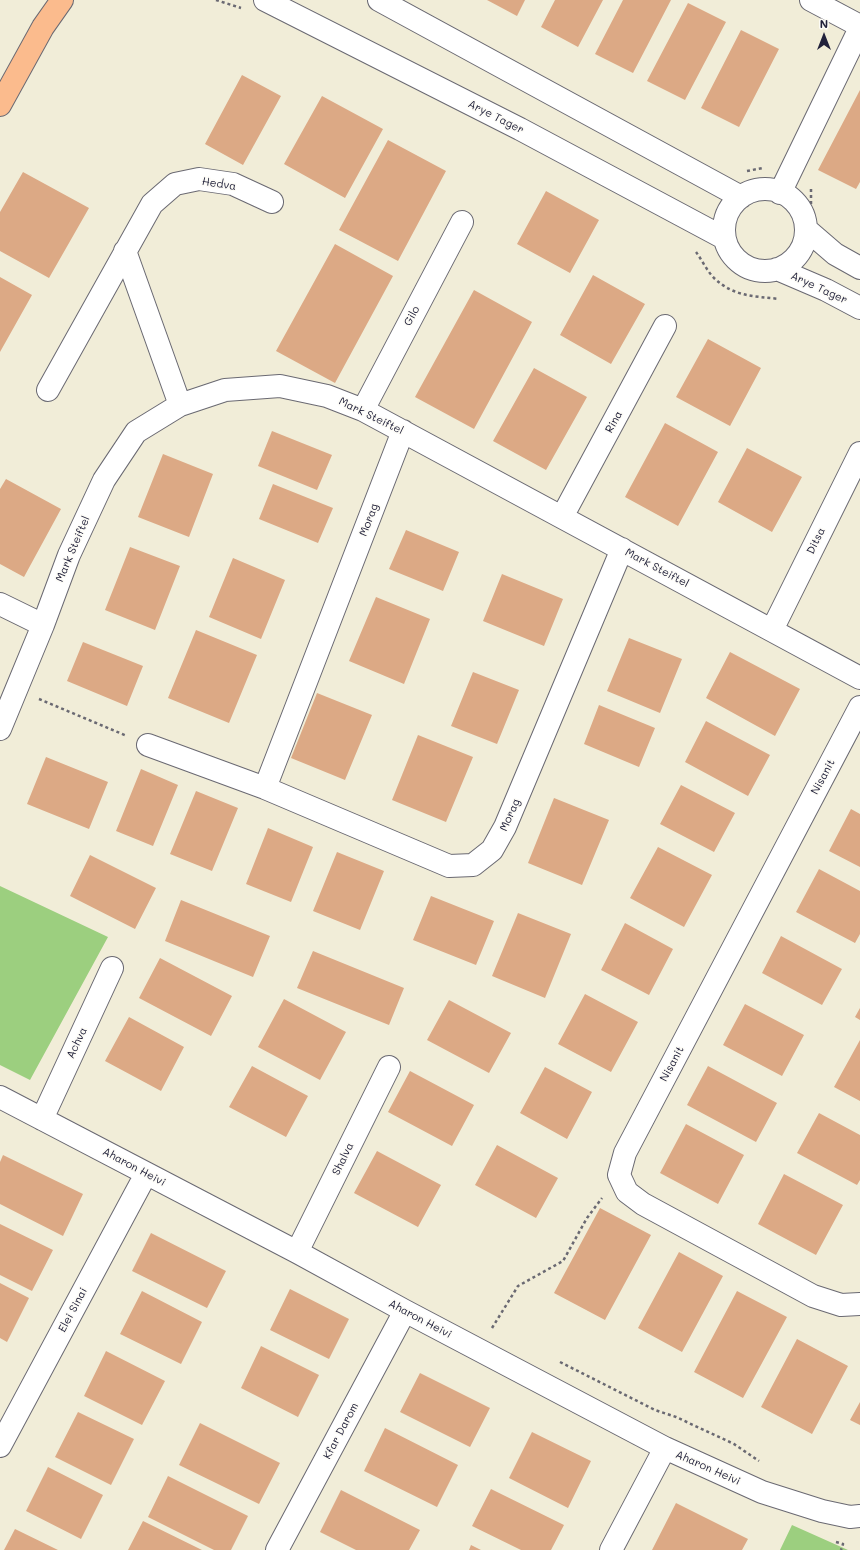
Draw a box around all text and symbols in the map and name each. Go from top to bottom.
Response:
north arrow [804,16,844,56]
text: N [820,16,828,31]
street label: Arye Tager [466,97,526,137]
street label: Hedva [201,175,237,193]
street label: Arye Tager [789,269,849,307]
street label: Gilo [401,304,423,328]
street label: Mark Steiftel [336,395,406,437]
street label: Rina [603,409,625,435]
street label: Morag [357,502,381,538]
street label: Mark Steiftel [53,514,93,584]
street label: Ditsa [804,526,828,556]
street label: Mark Steiftel [623,546,691,590]
street label: Nisanit [808,757,838,797]
street label: Morag [497,797,523,833]
street label: Achva [64,1025,90,1061]
street label: Nisanit [657,1044,687,1084]
street label: Shalva [329,1141,357,1177]
street label: Aharon Heivi [100,1145,168,1189]
street label: Elei Sinai [56,1285,90,1335]
street label: Aharon Heivi [386,1297,454,1341]
street label: Kfar Darom [321,1400,361,1462]
street label: Aharon Heivi [674,1448,742,1488]

